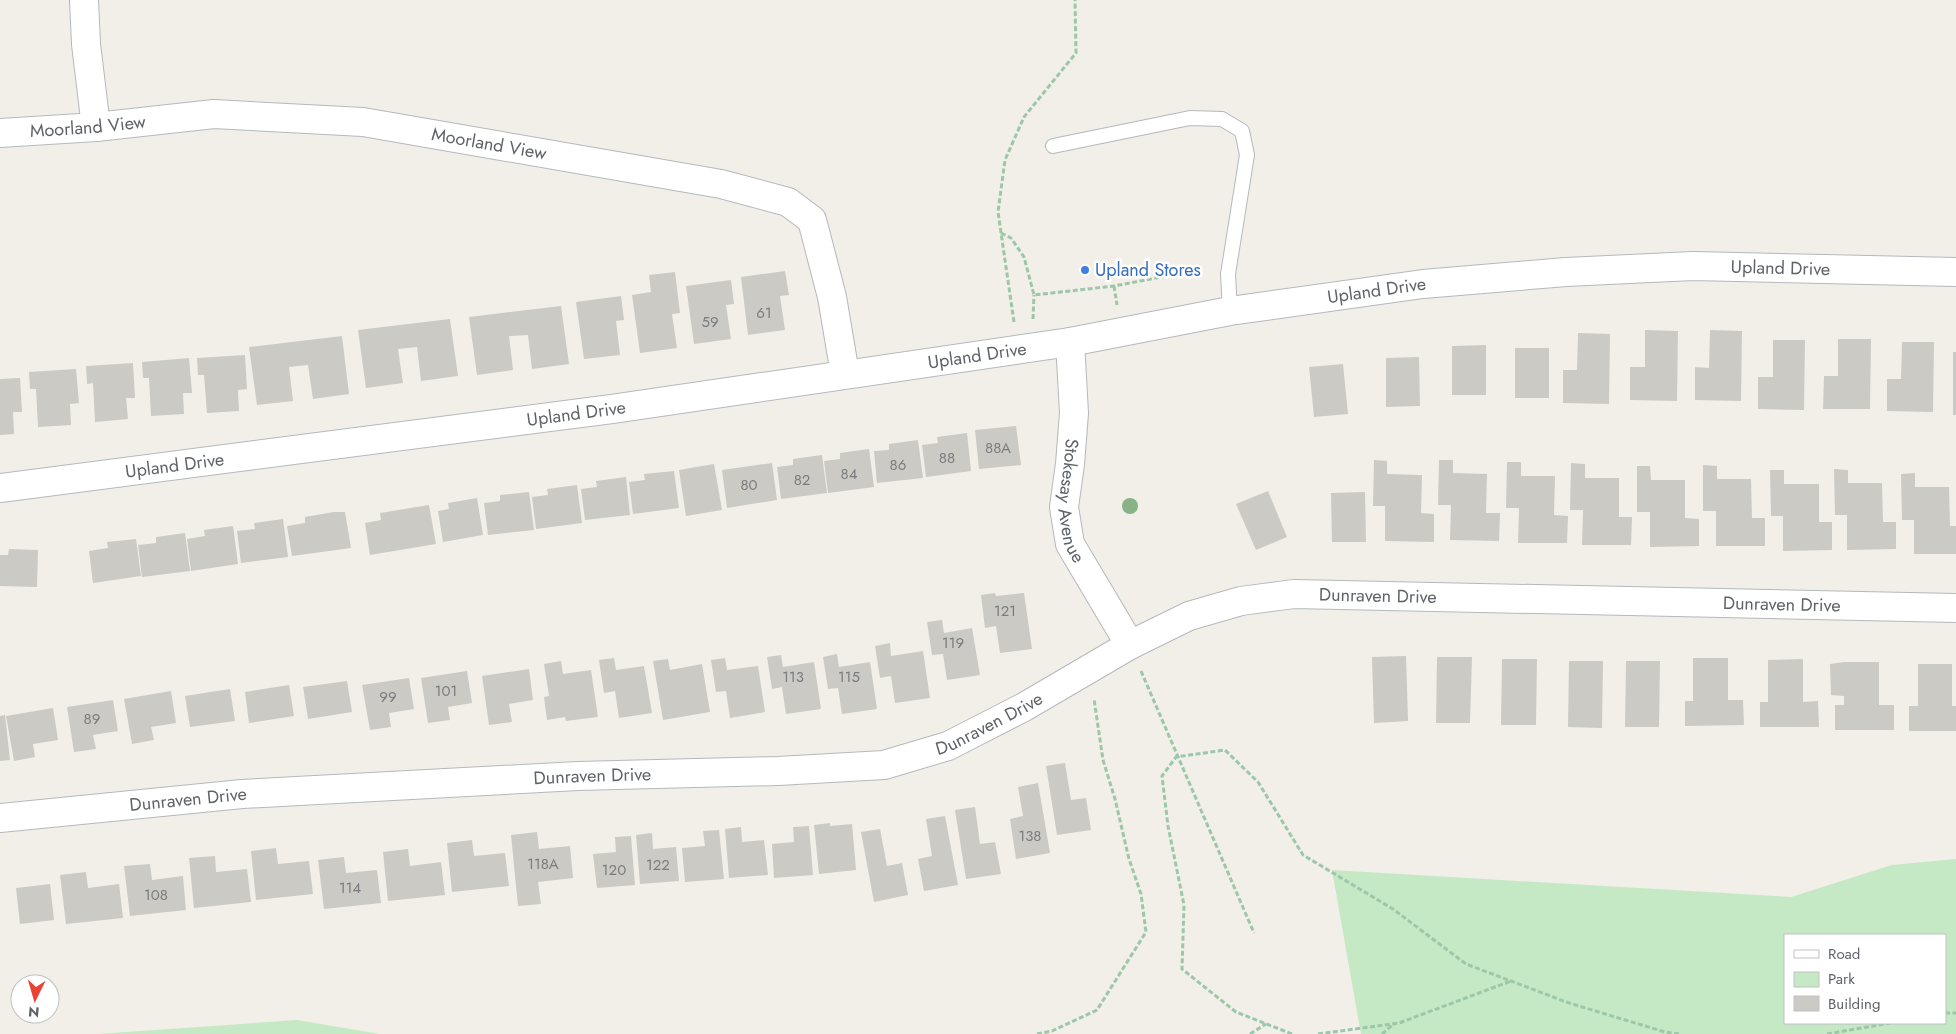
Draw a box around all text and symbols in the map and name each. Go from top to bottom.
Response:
street label: Moorland View [29,109,148,144]
street label: Moorland View [430,121,549,167]
street label: Upland Drive [1730,254,1831,282]
place label: Upland Stores [1095,257,1201,283]
marker: Upland Stores [1079,264,1091,276]
street label: Upland Drive [1326,271,1428,310]
house number: 61 [756,302,772,324]
house number: 59 [701,311,719,333]
street label: Upland Drive [926,336,1028,376]
street label: Upland Drive [525,394,627,433]
house number: 88A [985,437,1011,459]
street label: Stokesay Avenue [1051,438,1091,568]
street label: Upland Drive [124,446,226,485]
house number: 88 [939,447,955,469]
house number: 86 [890,454,906,476]
house number: 84 [841,463,858,485]
house number: 82 [794,469,810,491]
house number: 80 [740,474,758,496]
street label: Dunraven Drive [1319,582,1437,610]
street label: Dunraven Drive [1723,590,1841,619]
house number: 121 [994,600,1016,622]
house number: 119 [942,632,964,654]
house number: 113 [782,666,804,688]
house number: 115 [838,666,860,688]
house number: 101 [435,680,457,702]
house number: 99 [379,686,397,708]
street label: Dunraven Drive [932,686,1048,762]
house number: 89 [84,708,100,730]
street label: Dunraven Drive [533,761,652,791]
street label: Dunraven Drive [128,781,247,818]
house number: 138 [1018,825,1042,847]
house number: 118A [527,853,559,875]
house number: 122 [646,854,670,876]
house number: 120 [602,859,626,881]
house number: 114 [339,877,361,899]
house number: 108 [144,884,168,906]
legend [1784,934,1946,1024]
text: Road [1828,943,1860,965]
text: Park [1828,968,1855,990]
north arrow [10,974,60,1024]
text: Building [1828,993,1880,1015]
text: N [27,1002,40,1022]

